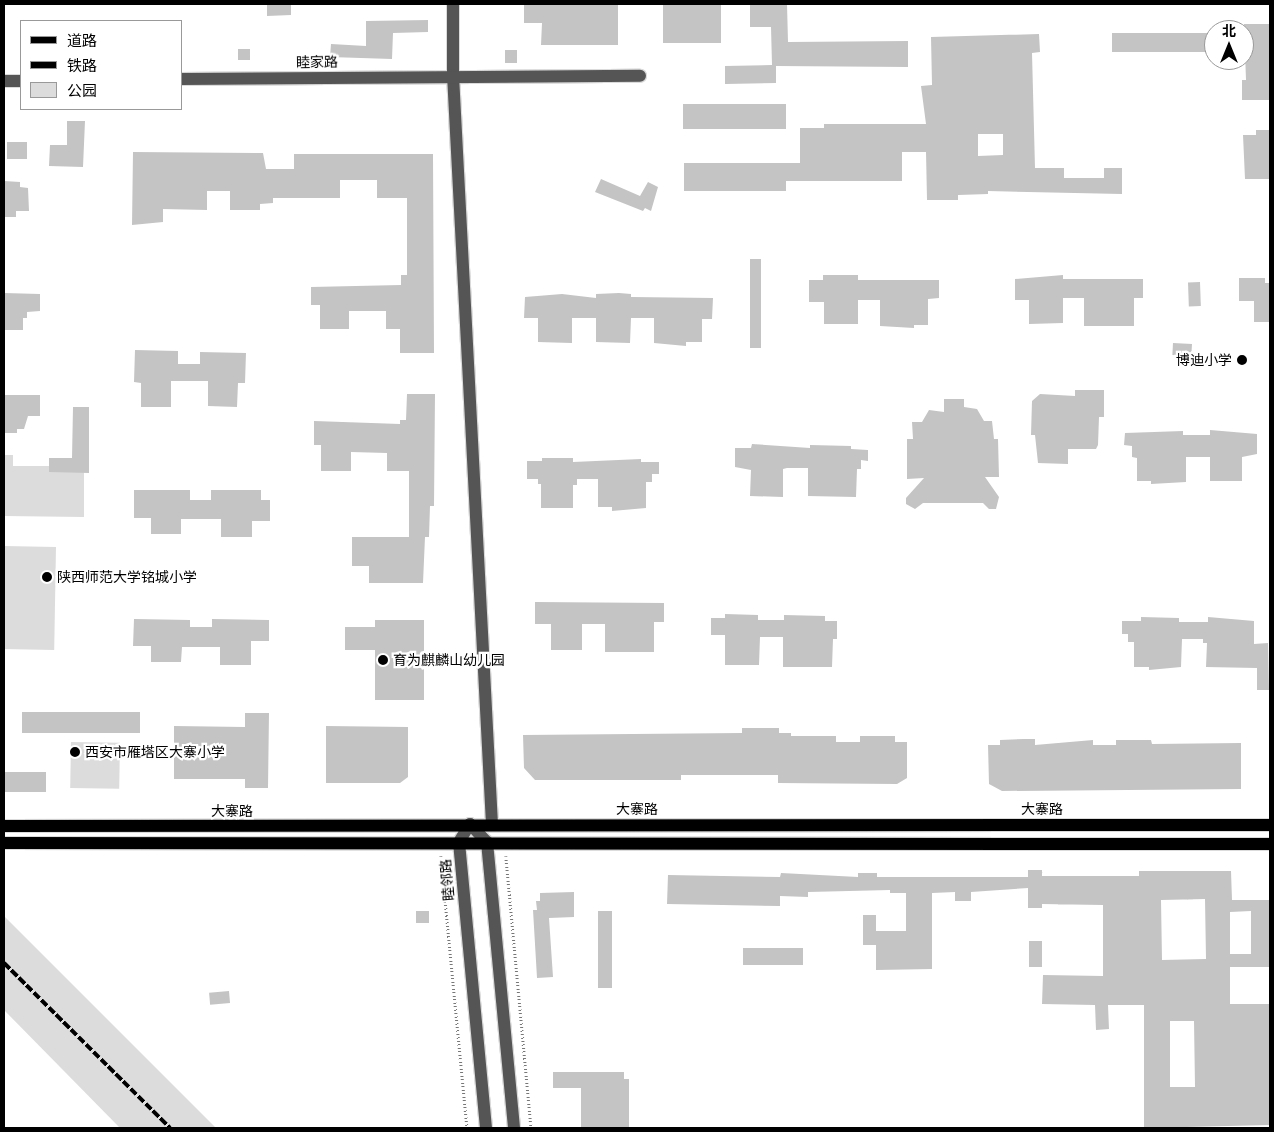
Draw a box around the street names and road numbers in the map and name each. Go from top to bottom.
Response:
street label: 睦家路 [296,53,338,71]
street label: 大寨路 [616,801,658,817]
street label: 大寨路 [1021,801,1063,817]
street label: 大寨路 [211,803,253,819]
street label: 睦邻路 [437,858,457,902]

